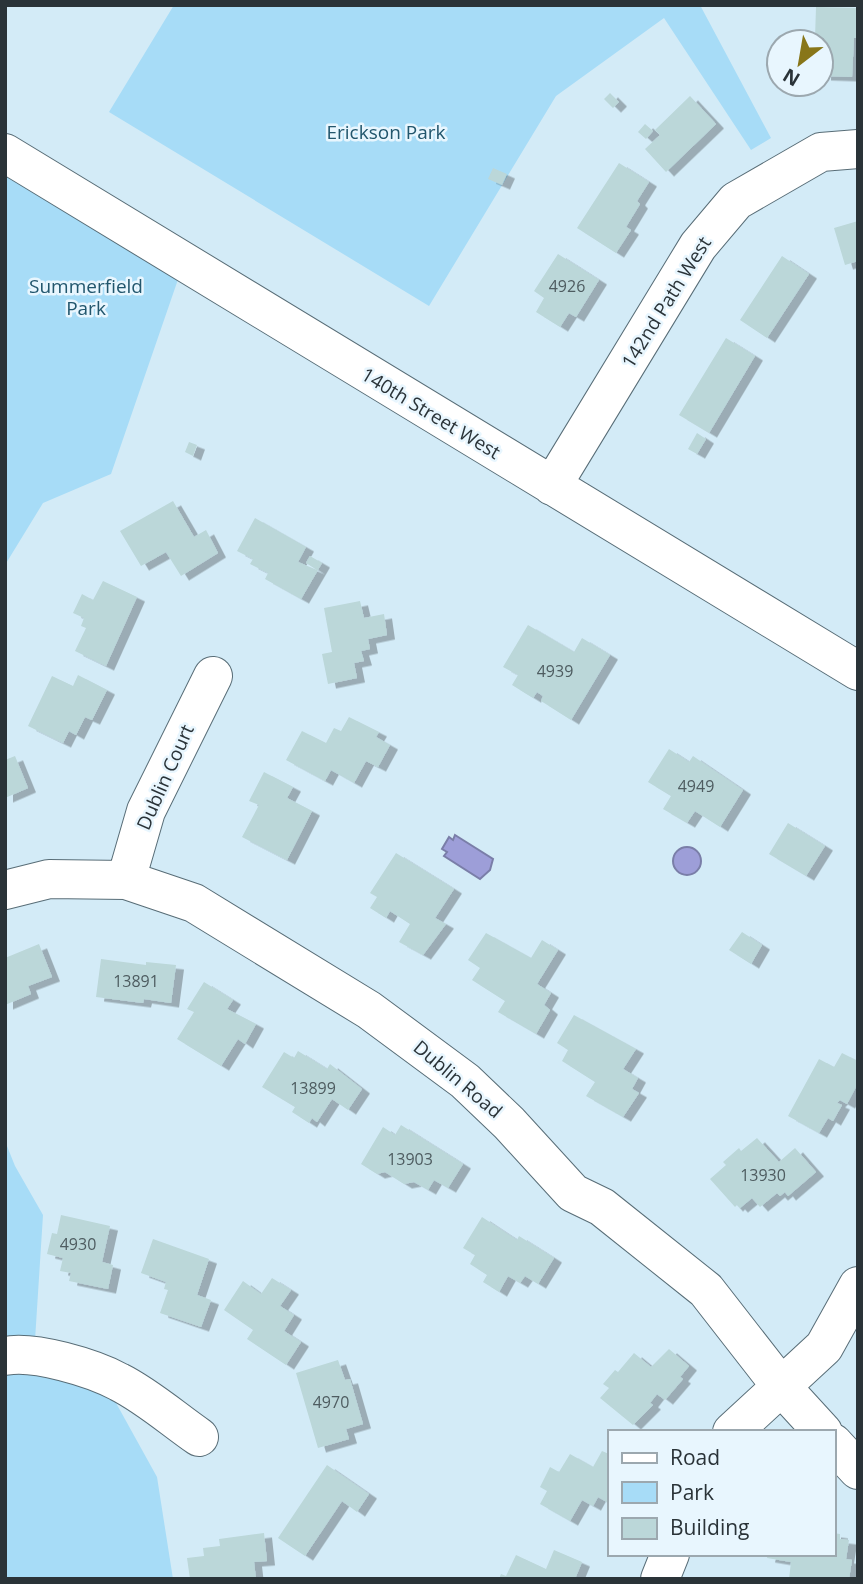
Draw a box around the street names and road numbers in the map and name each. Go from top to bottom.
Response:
street label: 142nd Path West [615,231,717,373]
street label: 140th Street West [357,361,506,465]
street label: Dublin Court [130,720,200,834]
street label: Dublin Road [408,1034,508,1124]

